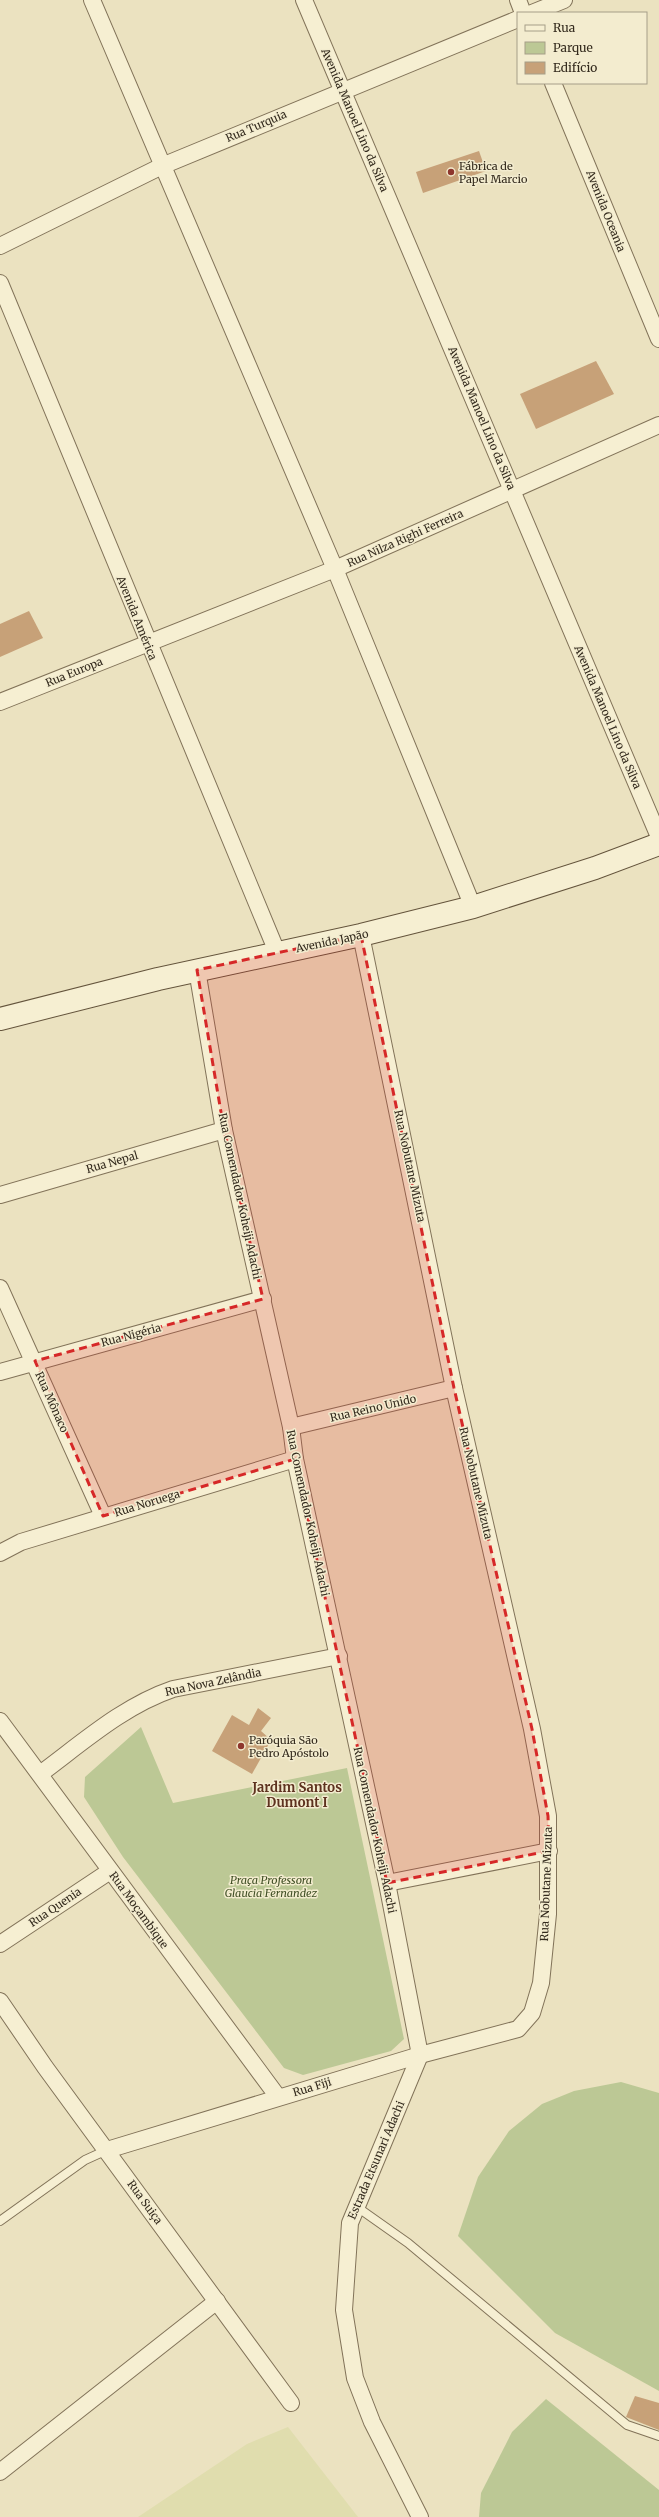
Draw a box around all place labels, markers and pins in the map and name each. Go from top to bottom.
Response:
place label: Fábrica de Papel Marcio [459,159,528,186]
marker: Fábrica de Papel Marcio [446,167,456,177]
place label: Paróquia São Pedro Apóstolo [249,1733,329,1760]
marker: Paróquia São Pedro Apóstolo [236,1741,246,1751]

